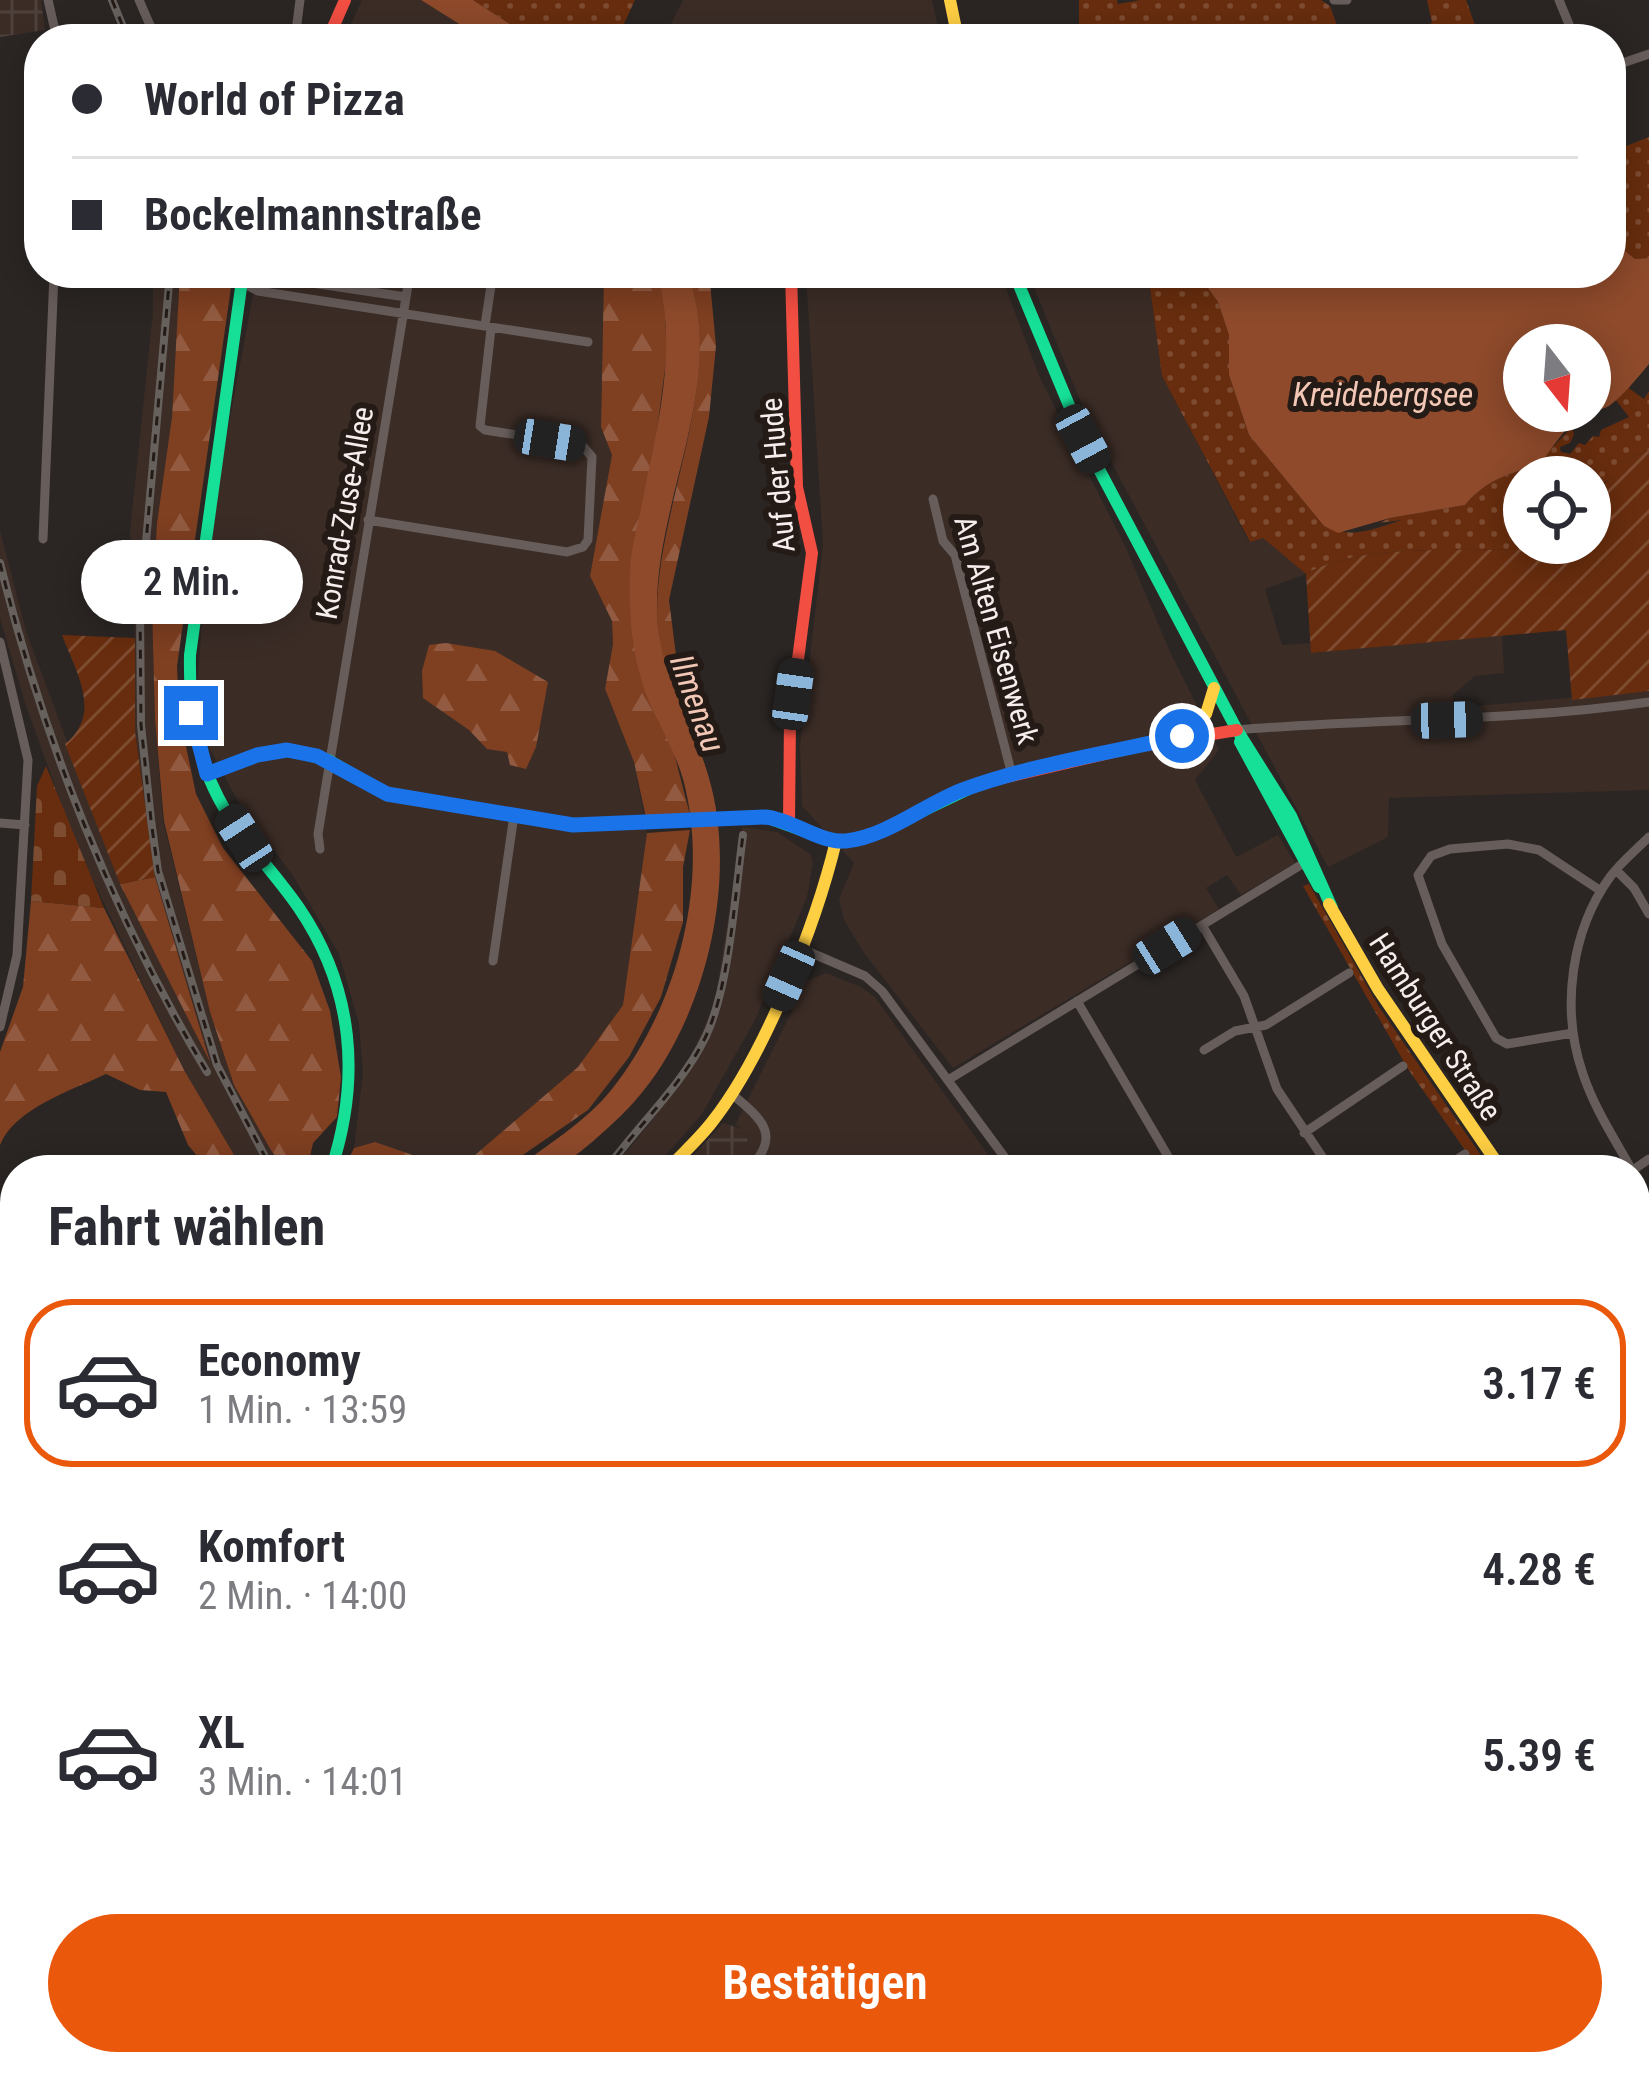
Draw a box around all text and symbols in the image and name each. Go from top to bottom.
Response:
text: World of Pizza [144,73,405,126]
text: Bockelmannstraße [144,188,481,241]
north arrow [1503,324,1611,432]
map controls [1503,324,1611,564]
water label: Kreidebergsee [1293,375,1473,414]
street label: Auf der Hude [753,396,802,554]
car [1050,399,1116,479]
street label: Konrad-Zuse-Allee [309,404,380,622]
car [512,417,588,463]
button: locate [1503,456,1611,564]
street label: Am Alten Eisenwerk [947,512,1046,748]
callout: 2 Min. [80,539,302,623]
text: 2 Min. [143,559,241,605]
water label: Ilmenau [662,649,733,757]
car [770,656,816,732]
route end [164,686,218,740]
car [1410,701,1484,739]
route start [1155,709,1209,763]
car [209,798,279,878]
car [1127,912,1207,980]
street label: Hamburger Straße [1362,927,1509,1127]
car [758,936,820,1016]
text: Fahrt wählen [48,1195,325,1258]
icon: car [54,1329,162,1437]
text: Economy [198,1334,361,1387]
text: 3.17 € [1482,1357,1596,1410]
text: 1 Min. · 13:59 [198,1387,407,1433]
icon: car [54,1515,162,1623]
text: Komfort [198,1520,345,1573]
text: 4.28 € [1482,1543,1596,1596]
text: 2 Min. · 14:00 [198,1573,407,1619]
icon: car [54,1701,162,1809]
text: XL [198,1706,245,1759]
text: 5.39 € [1482,1729,1596,1782]
text: 3 Min. · 14:01 [198,1759,407,1805]
button: Bestätigen [48,1914,1602,2052]

